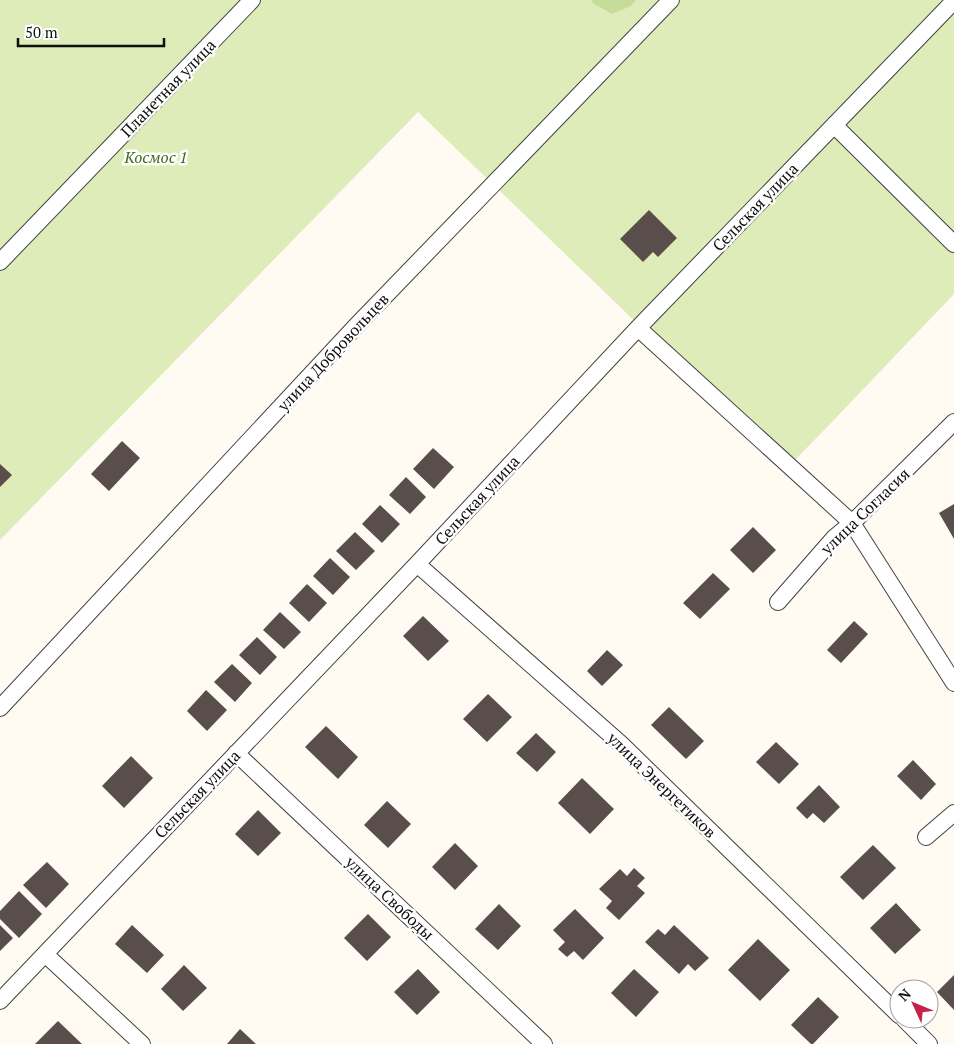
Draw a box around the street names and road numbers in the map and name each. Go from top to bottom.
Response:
street label: Планетная улица [115,34,221,142]
street label: Сельская улица [707,158,803,256]
street label: улица Добровольцев [272,288,394,417]
street label: Сельская улица [430,450,524,550]
street label: улица Согласия [815,463,914,560]
street label: улица Энергетиков [602,727,721,843]
street label: Сельская улица [149,745,245,843]
street label: улица Свободы [340,850,439,945]

